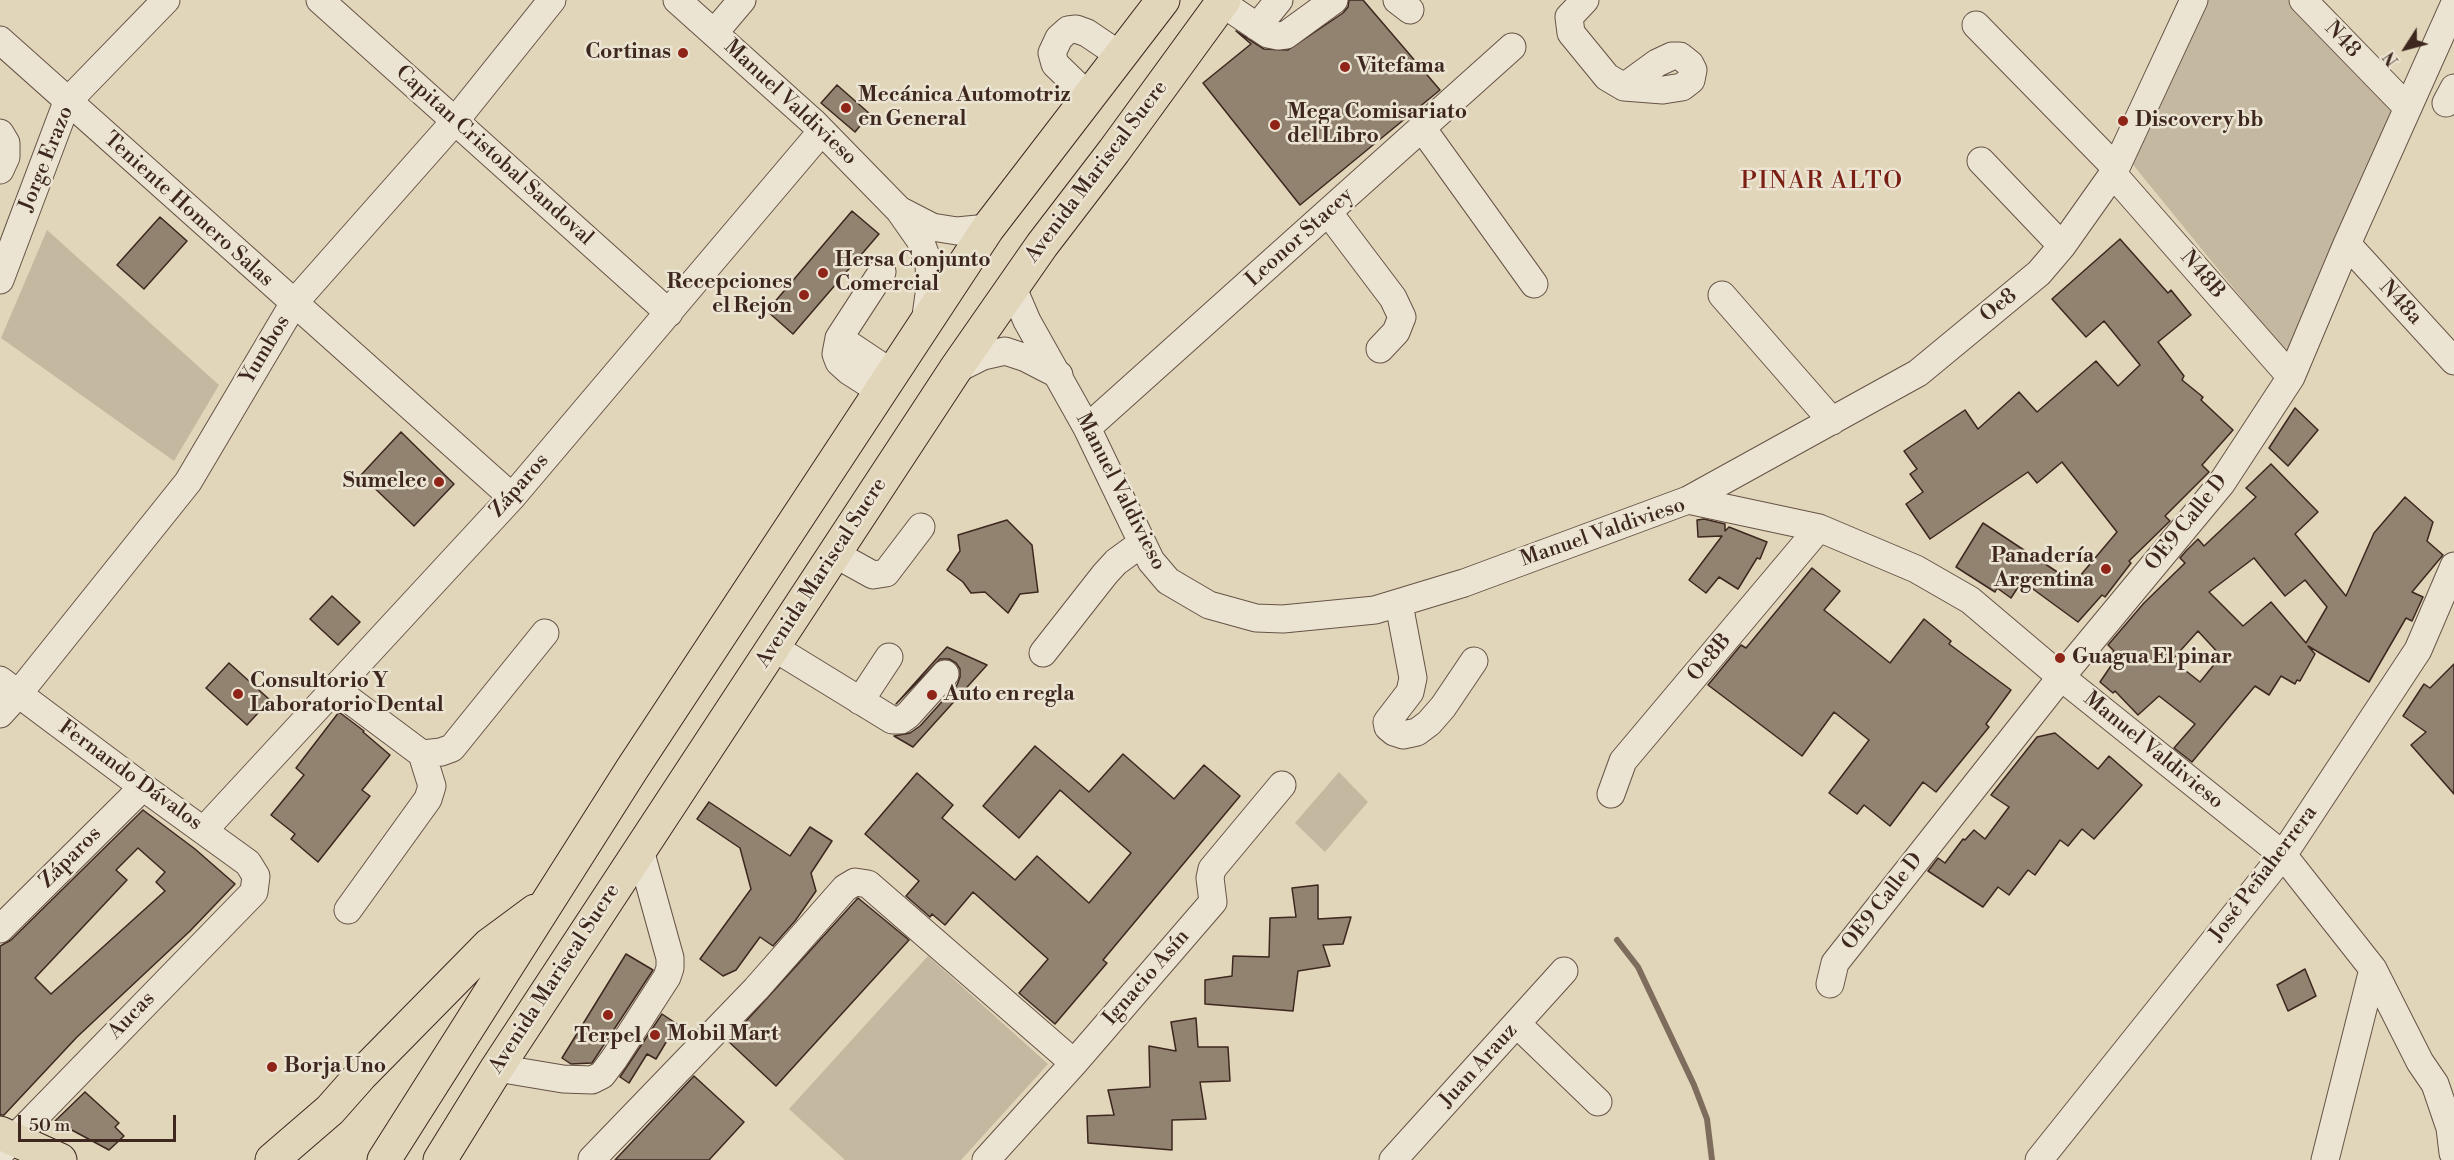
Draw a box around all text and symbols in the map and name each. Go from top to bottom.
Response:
street label: N48 [2319,17,2365,63]
north arrow [2376,18,2436,78]
street label: Manuel Valdivieso [718,35,862,171]
place label: Cortinas [585,40,671,66]
marker: Cortinas [676,46,690,60]
text: N [2380,48,2403,70]
place label: Vitefama [1357,54,1445,80]
marker: Vitefama [1338,60,1352,74]
street label: Capitan Cristobal Sandoval [390,61,598,251]
street label: Avenida Mariscal Sucre [1020,76,1174,268]
place label: Mecánica Automotriz en General [858,83,1071,133]
place label: Mega Comisariato del Libro [1287,100,1467,150]
marker: Mecánica Automotriz en General [839,101,853,115]
street label: Jorge Erazo [14,103,80,215]
place label: Discovery bb [2135,108,2263,134]
marker: Discovery bb [2116,114,2130,128]
marker: Mega Comisariato del Libro [1268,118,1282,132]
street label: Teniente Homero Salas [98,127,278,293]
district label: PINAR ALTO [1740,168,1904,196]
street label: Leonor Stacey [1241,183,1359,293]
street label: N48B [2174,246,2230,304]
place label: Hersa Conjunto Comercial [835,248,991,298]
marker: Hersa Conjunto Comercial [816,266,830,280]
place label: Recepciones el Rejon [667,270,792,320]
street label: N48a [2373,276,2427,330]
street label: Oe8 [1976,284,2022,328]
marker: Recepciones el Rejon [797,288,811,302]
street label: Yumbos [236,311,296,389]
street label: Manuel Valdivieso [1070,409,1170,575]
street label: Záparos [485,449,555,523]
place label: Sumelec [343,469,427,495]
street label: OE9 Calle D [2140,470,2234,576]
street label: Avenida Mariscal Sucre [751,473,893,673]
marker: Sumelec [432,475,446,489]
street label: Manuel Valdivieso [1517,493,1689,573]
place label: Panadería Argentina [1991,544,2094,594]
marker: Panadería Argentina [2099,562,2113,576]
street label: Oe8B [1683,629,1737,687]
place label: Guagua El pinar [2072,645,2232,671]
marker: Guagua El pinar [2053,651,2067,665]
place label: Consultorio Y Laboratorio Dental [250,669,444,719]
place label: Auto en regla [944,682,1075,708]
marker: Consultorio Y Laboratorio Dental [231,687,245,701]
street label: Manuel Valdivieso [2078,687,2228,815]
marker: Auto en regla [925,688,939,702]
street label: Fernando Dávalos [53,716,207,836]
street label: José Peñaherrera [2205,801,2323,947]
street label: Záparos [35,822,107,894]
street label: OE9 Calle D [1837,848,1929,956]
street label: Avenida Mariscal Sucre [484,879,626,1079]
street label: Ignacio Asín [1099,925,1195,1031]
street label: Aucas [103,987,161,1045]
marker: Terpel [601,1008,615,1022]
street label: Juan Arauz [1435,1019,1523,1113]
place label: Mobil Mart [667,1022,778,1048]
place label: Terpel [575,1024,641,1050]
marker: Mobil Mart [648,1028,662,1042]
place label: Borja Uno [284,1054,386,1080]
marker: Borja Uno [265,1060,279,1074]
scale bar [21,1103,178,1141]
text: 50 m [29,1114,70,1137]

